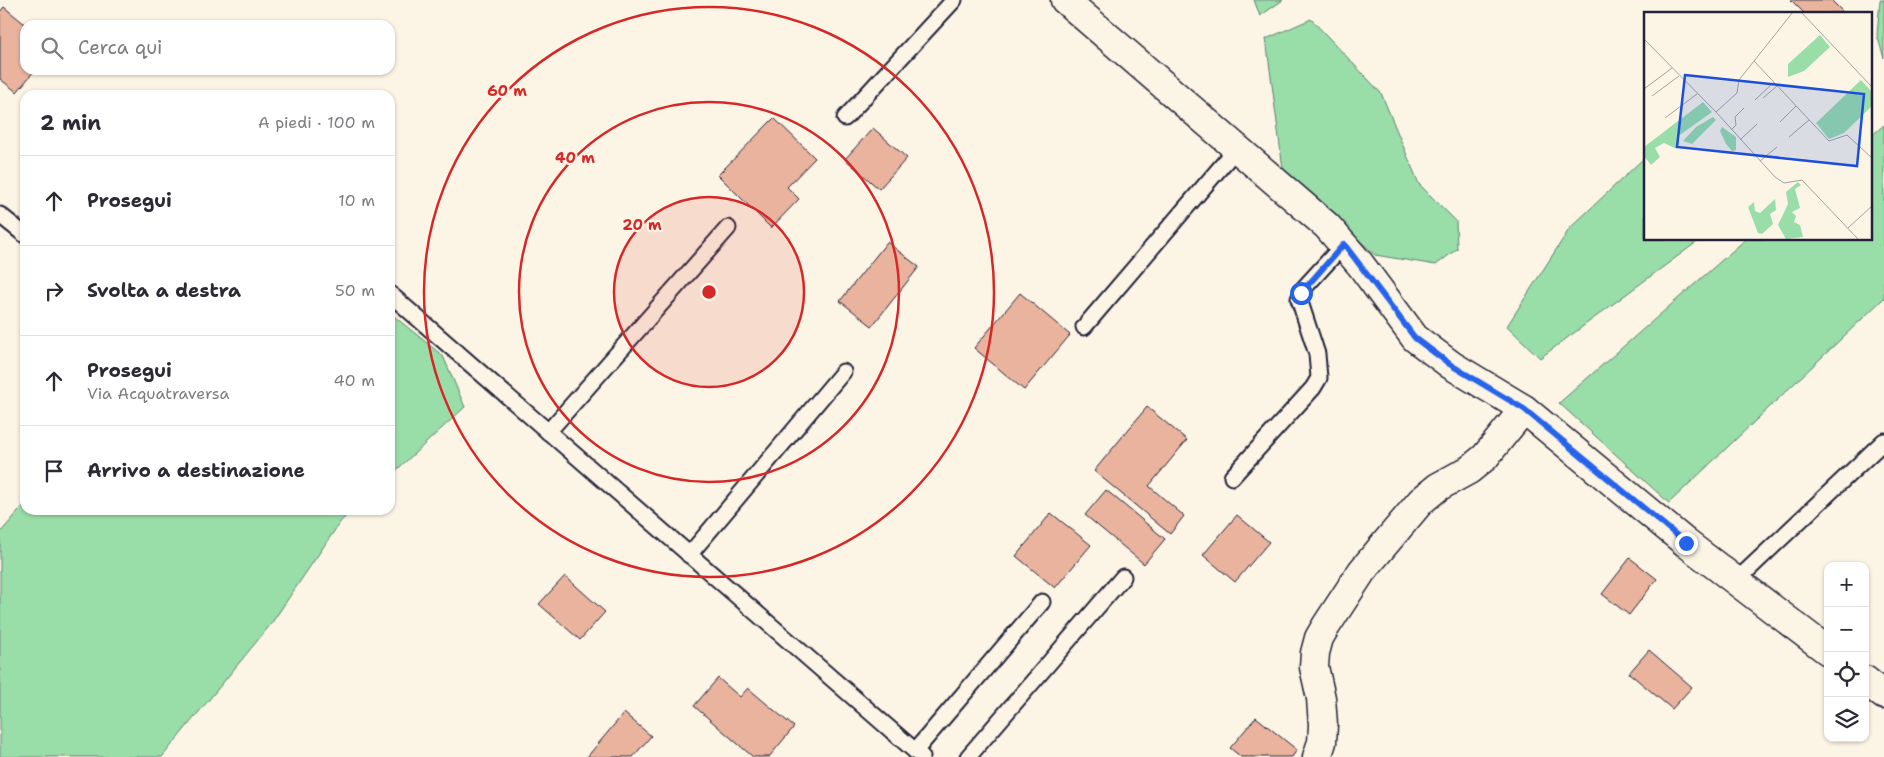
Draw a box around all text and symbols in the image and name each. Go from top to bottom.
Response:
inset map [1644,12,1872,240]
search box [20,20,395,75]
icon: search [38,34,66,62]
text: Cerca qui [78,35,162,60]
text: 60 m [487,81,527,101]
text: 2 min [40,109,101,137]
text: A piedi · 100 m [258,112,375,133]
text: 40 m [555,148,595,168]
icon: ahead [40,187,68,215]
text: Prosegui [87,188,172,213]
text: 10 m [338,190,375,211]
text: 20 m [622,215,662,235]
icon: right [40,277,68,305]
text: Svolta a destra [87,278,241,303]
text: 50 m [335,280,375,301]
route start [1290,282,1313,305]
centre of rings [700,283,718,301]
text: Prosegui [87,358,172,383]
icon: ahead [40,367,68,395]
text: 40 m [333,370,375,391]
text: Via Acquatraversa [87,383,229,404]
icon: arrive [40,457,68,485]
text: Arrivo a destinazione [87,458,305,483]
route end [1675,532,1698,555]
map controls [1824,562,1869,742]
button: + [1824,562,1869,607]
button: − [1824,607,1869,652]
button: locate [1824,652,1869,697]
button: layers [1824,697,1869,742]

